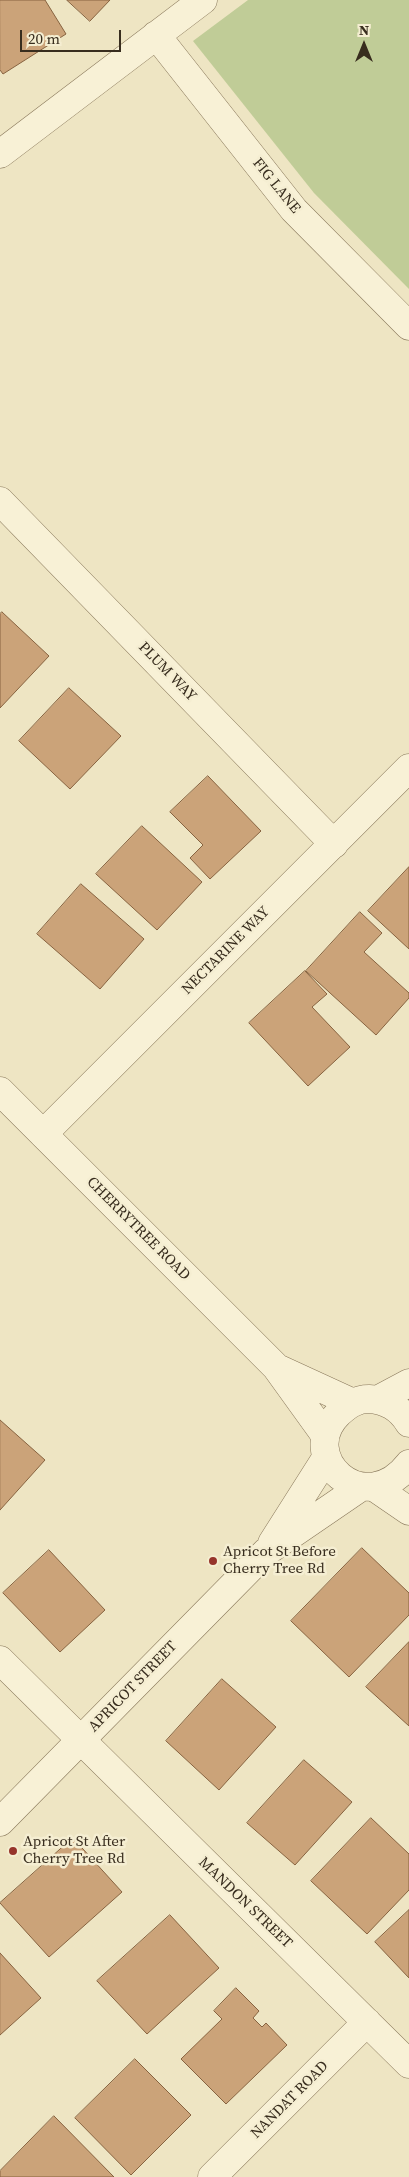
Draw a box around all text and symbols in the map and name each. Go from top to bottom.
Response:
scale bar [22,20,124,52]
north arrow [339,20,389,70]
text: N [359,20,369,40]
text: 20 m [28,28,60,49]
street label: FIG LANE [248,155,304,217]
street label: PLUM WAY [134,639,200,705]
street label: NECTARINE WAY [178,903,274,999]
street label: CHERRYTREE ROAD [83,1174,193,1284]
place label: Apricot St Before Cherry Tree Rd [223,1543,336,1578]
marker: Apricot St Before Cherry Tree Rd [207,1555,219,1567]
street label: APRICOT STREET [85,1638,181,1736]
place label: Apricot St After Cherry Tree Rd [23,1833,125,1868]
marker: Apricot St After Cherry Tree Rd [7,1845,19,1857]
street label: MANDON STREET [194,1854,296,1952]
street label: NANDAT ROAD [247,2057,333,2143]

